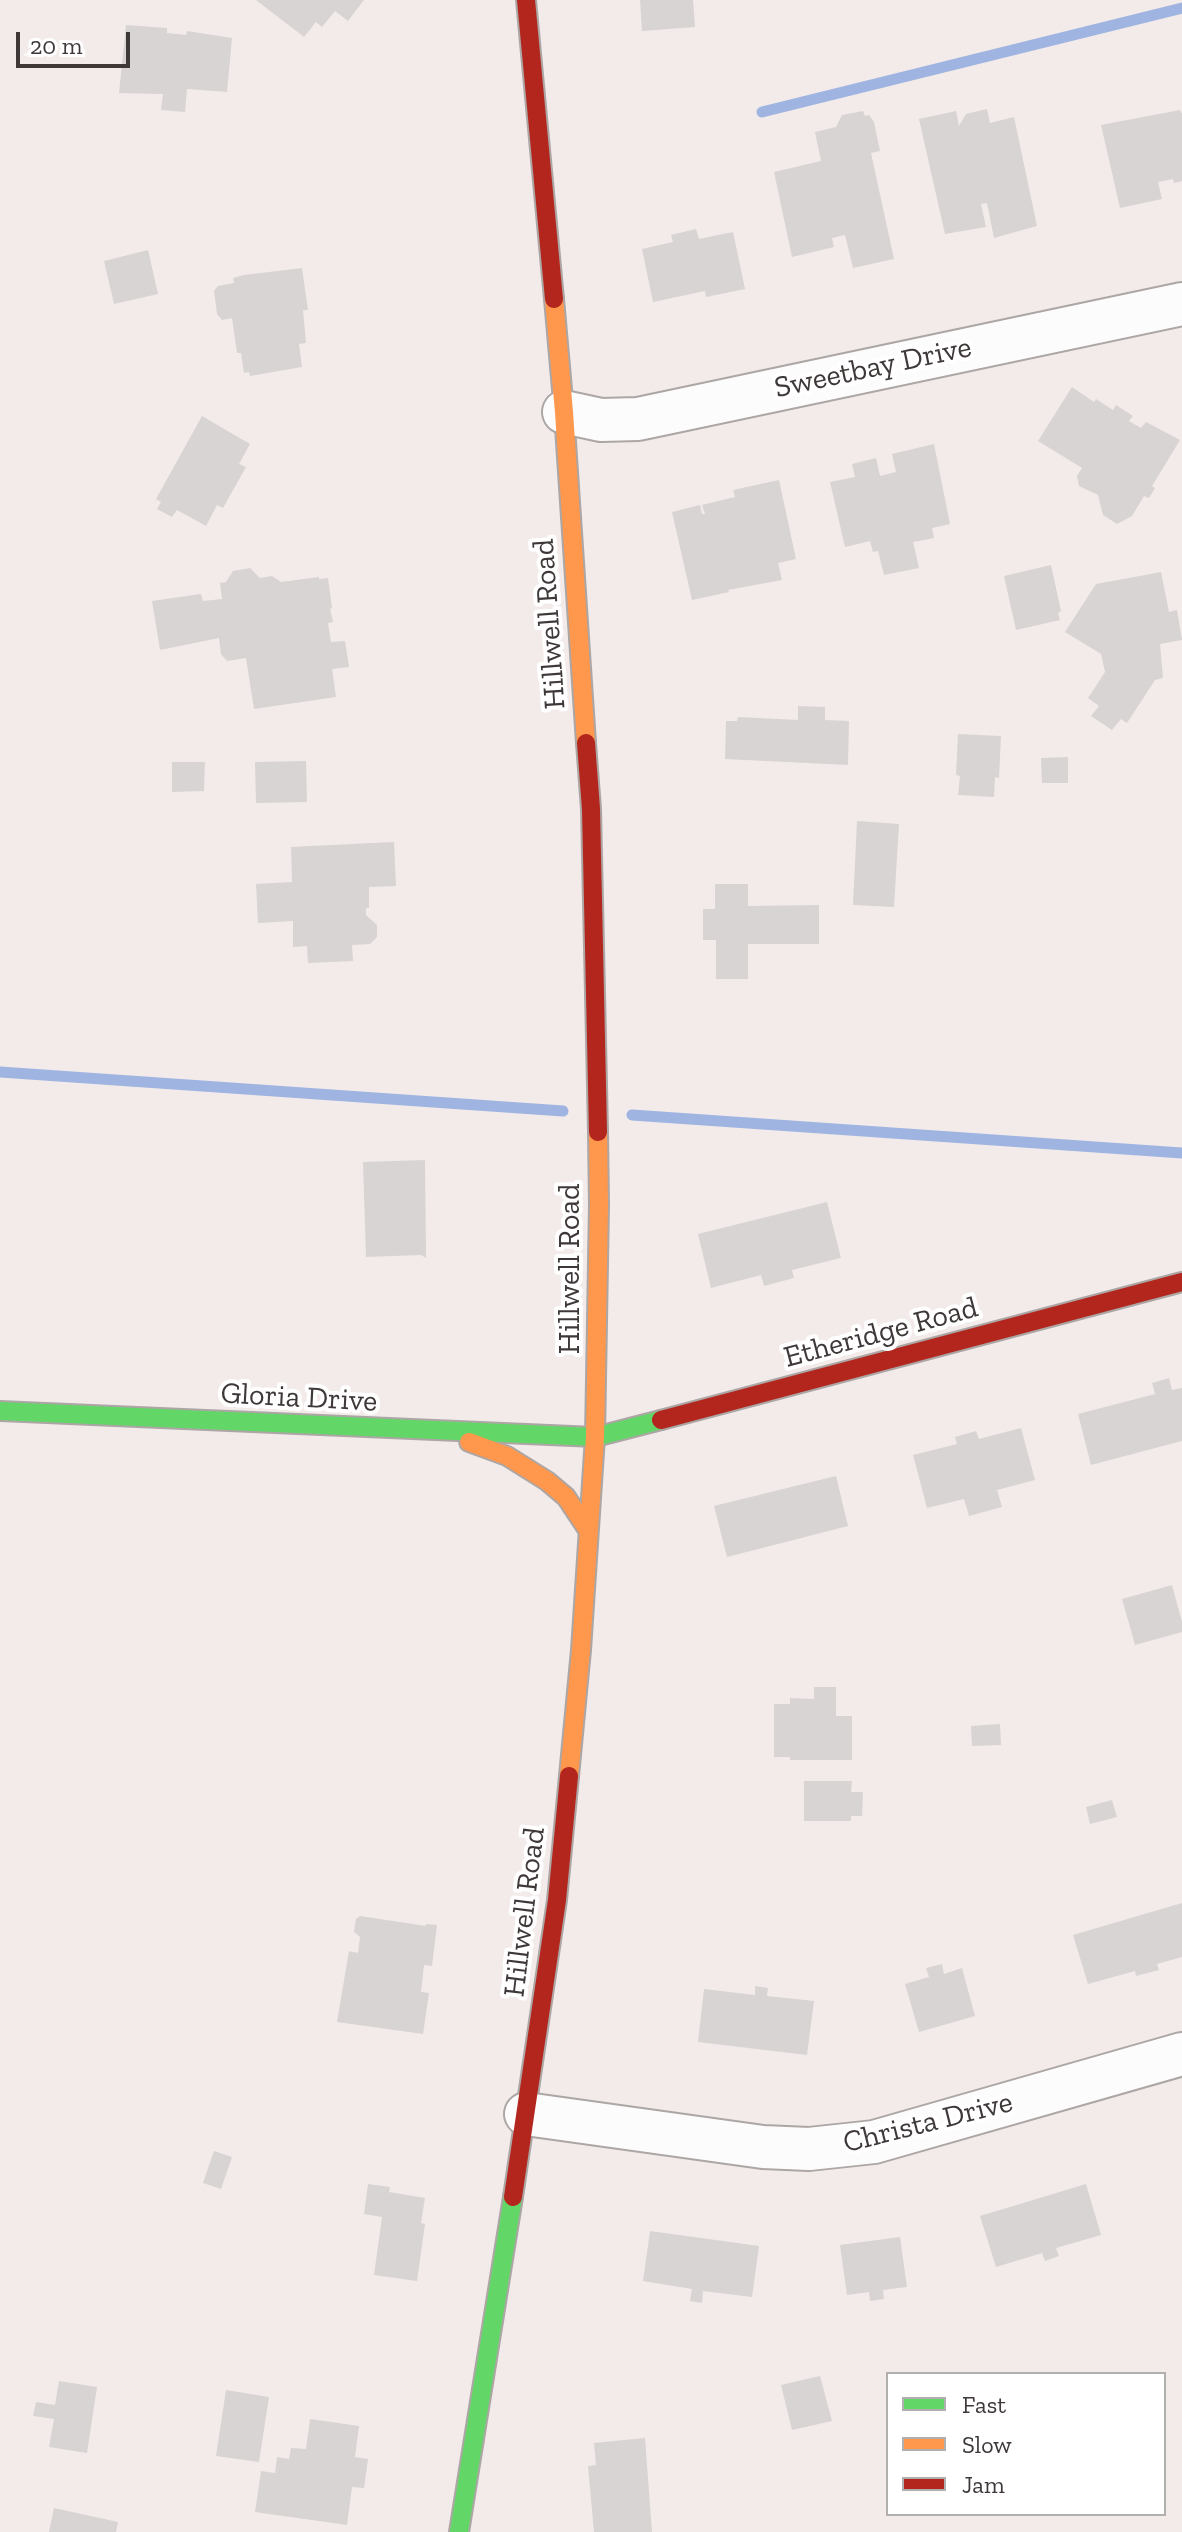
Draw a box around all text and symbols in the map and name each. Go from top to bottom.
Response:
scale bar [20,16,134,66]
text: 20 m [30,31,82,60]
street label: Sweetbay Drive [771,330,975,406]
street label: Hillwell Road [526,538,574,710]
street label: Hillwell Road [552,1184,588,1354]
street label: Etheridge Road [780,1290,982,1376]
street label: Gloria Drive [220,1376,378,1420]
street label: Hillwell Road [497,1825,553,1999]
street label: Christa Drive [840,2085,1016,2161]
legend [886,2372,1166,2516]
text: Fast [962,2390,1006,2419]
text: Slow [962,2430,1012,2459]
text: Jam [962,2470,1005,2499]

